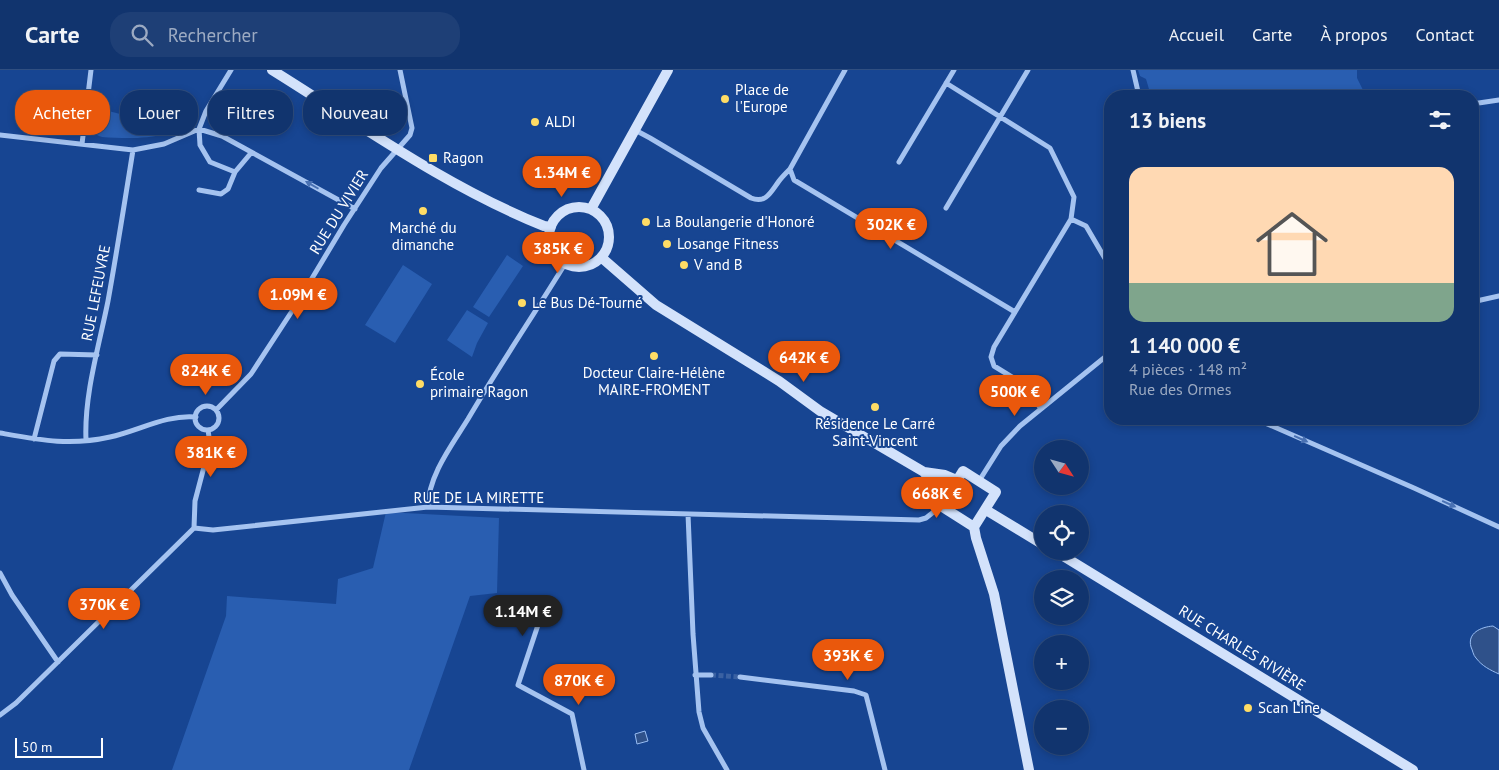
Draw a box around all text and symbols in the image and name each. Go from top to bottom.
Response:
search box [110,12,460,57]
text: Carte [25,19,80,50]
icon: search [128,21,156,49]
text: Rechercher [168,23,258,47]
text: Accueil [1169,23,1224,46]
text: Carte [1252,23,1293,46]
text: À propos [1321,23,1388,46]
text: Contact [1416,23,1474,46]
place label: Place de l'Europe [735,80,789,116]
chip: Acheter [15,90,110,135]
chip: Louer [120,90,198,135]
chip: Filtres [208,90,293,135]
chip: Nouveau [303,90,407,135]
marker: Place de l'Europe [719,93,731,105]
icon: filters [1426,106,1454,134]
text: 13 biens [1129,107,1206,134]
place label: ALDI [545,112,576,131]
marker: ALDI [529,116,541,128]
place label: Ragon [443,148,484,167]
marker: Ragon [427,152,439,164]
pin: 1.34M € [516,156,608,198]
text: 1.34M € [533,162,591,182]
street label: RUE DU VIVIER [305,166,372,258]
one-way arrow [305,181,320,189]
icon: home [1247,199,1337,289]
marker: Marché du dimanche [417,205,429,217]
pin: 302K € [850,208,932,250]
place label: La Boulangerie d'Honoré [656,212,815,231]
text: 302K € [866,214,916,234]
marker: La Boulangerie d'Honoré [640,216,652,228]
place label: Marché du dimanche [389,218,457,254]
pin: 385K € [517,232,599,274]
place label: Losange Fitness [677,234,779,253]
text: 385K € [533,238,583,258]
marker: Losange Fitness [661,238,673,250]
street label: RUE LEFEUVRE [77,243,114,343]
place label: V and B [693,255,743,274]
marker: V and B [678,259,690,271]
pin: 1.09M € [252,278,344,320]
text: 1.09M € [269,284,327,304]
place label: Le Bus Dé-Tourné [532,293,643,312]
marker: Le Bus Dé-Tourné [516,297,528,309]
text: 1 140 000 € [1129,332,1240,359]
pin: 642K € [763,340,845,383]
text: 642K € [779,347,829,367]
marker: Docteur Claire-Hélène MAIRE-FROMENT [648,350,660,362]
pin: 824K € [165,354,247,396]
text: 4 pièces · 148 m² [1129,359,1247,379]
text: 824K € [181,360,231,380]
place label: Docteur Claire-Hélène MAIRE-FROMENT [583,363,725,399]
place label: École primaire Ragon [430,365,528,401]
pin: 500K € [974,374,1056,417]
marker: École primaire Ragon [414,378,426,390]
text: Rue des Ormes [1129,379,1231,399]
text: 500K € [990,381,1040,401]
marker: Résidence Le Carré Saint-Vincent [869,401,881,413]
place label: Résidence Le Carré Saint-Vincent [815,414,935,450]
one-way arrow [1294,435,1308,443]
pin: 381K € [170,436,252,478]
north arrow [1034,440,1089,495]
map controls [1034,440,1089,755]
text: 381K € [186,442,236,462]
pin: 668K € [896,476,978,519]
text: 668K € [912,483,962,503]
street label: RUE DE LA MIRETTE [414,488,544,507]
one-way arrow [1442,500,1457,508]
button: locate [1034,505,1089,560]
button: layers [1034,570,1089,625]
pin: 370K € [63,588,145,630]
text: 370K € [79,594,129,614]
pin: 1.14M € [477,594,569,637]
text: 1.14M € [494,601,552,621]
street label: RUE CHARLES RIVIÈRE [1175,601,1309,694]
button: + [1034,635,1089,690]
pin: 393K € [807,638,889,681]
text: 393K € [823,645,873,665]
pin: 870K € [538,664,620,706]
text: 870K € [554,670,604,690]
place label: Scan Line [1258,698,1320,717]
button: − [1034,700,1089,755]
marker: Scan Line [1242,702,1254,714]
scale bar [15,735,102,758]
text: 50 m [22,738,52,756]

